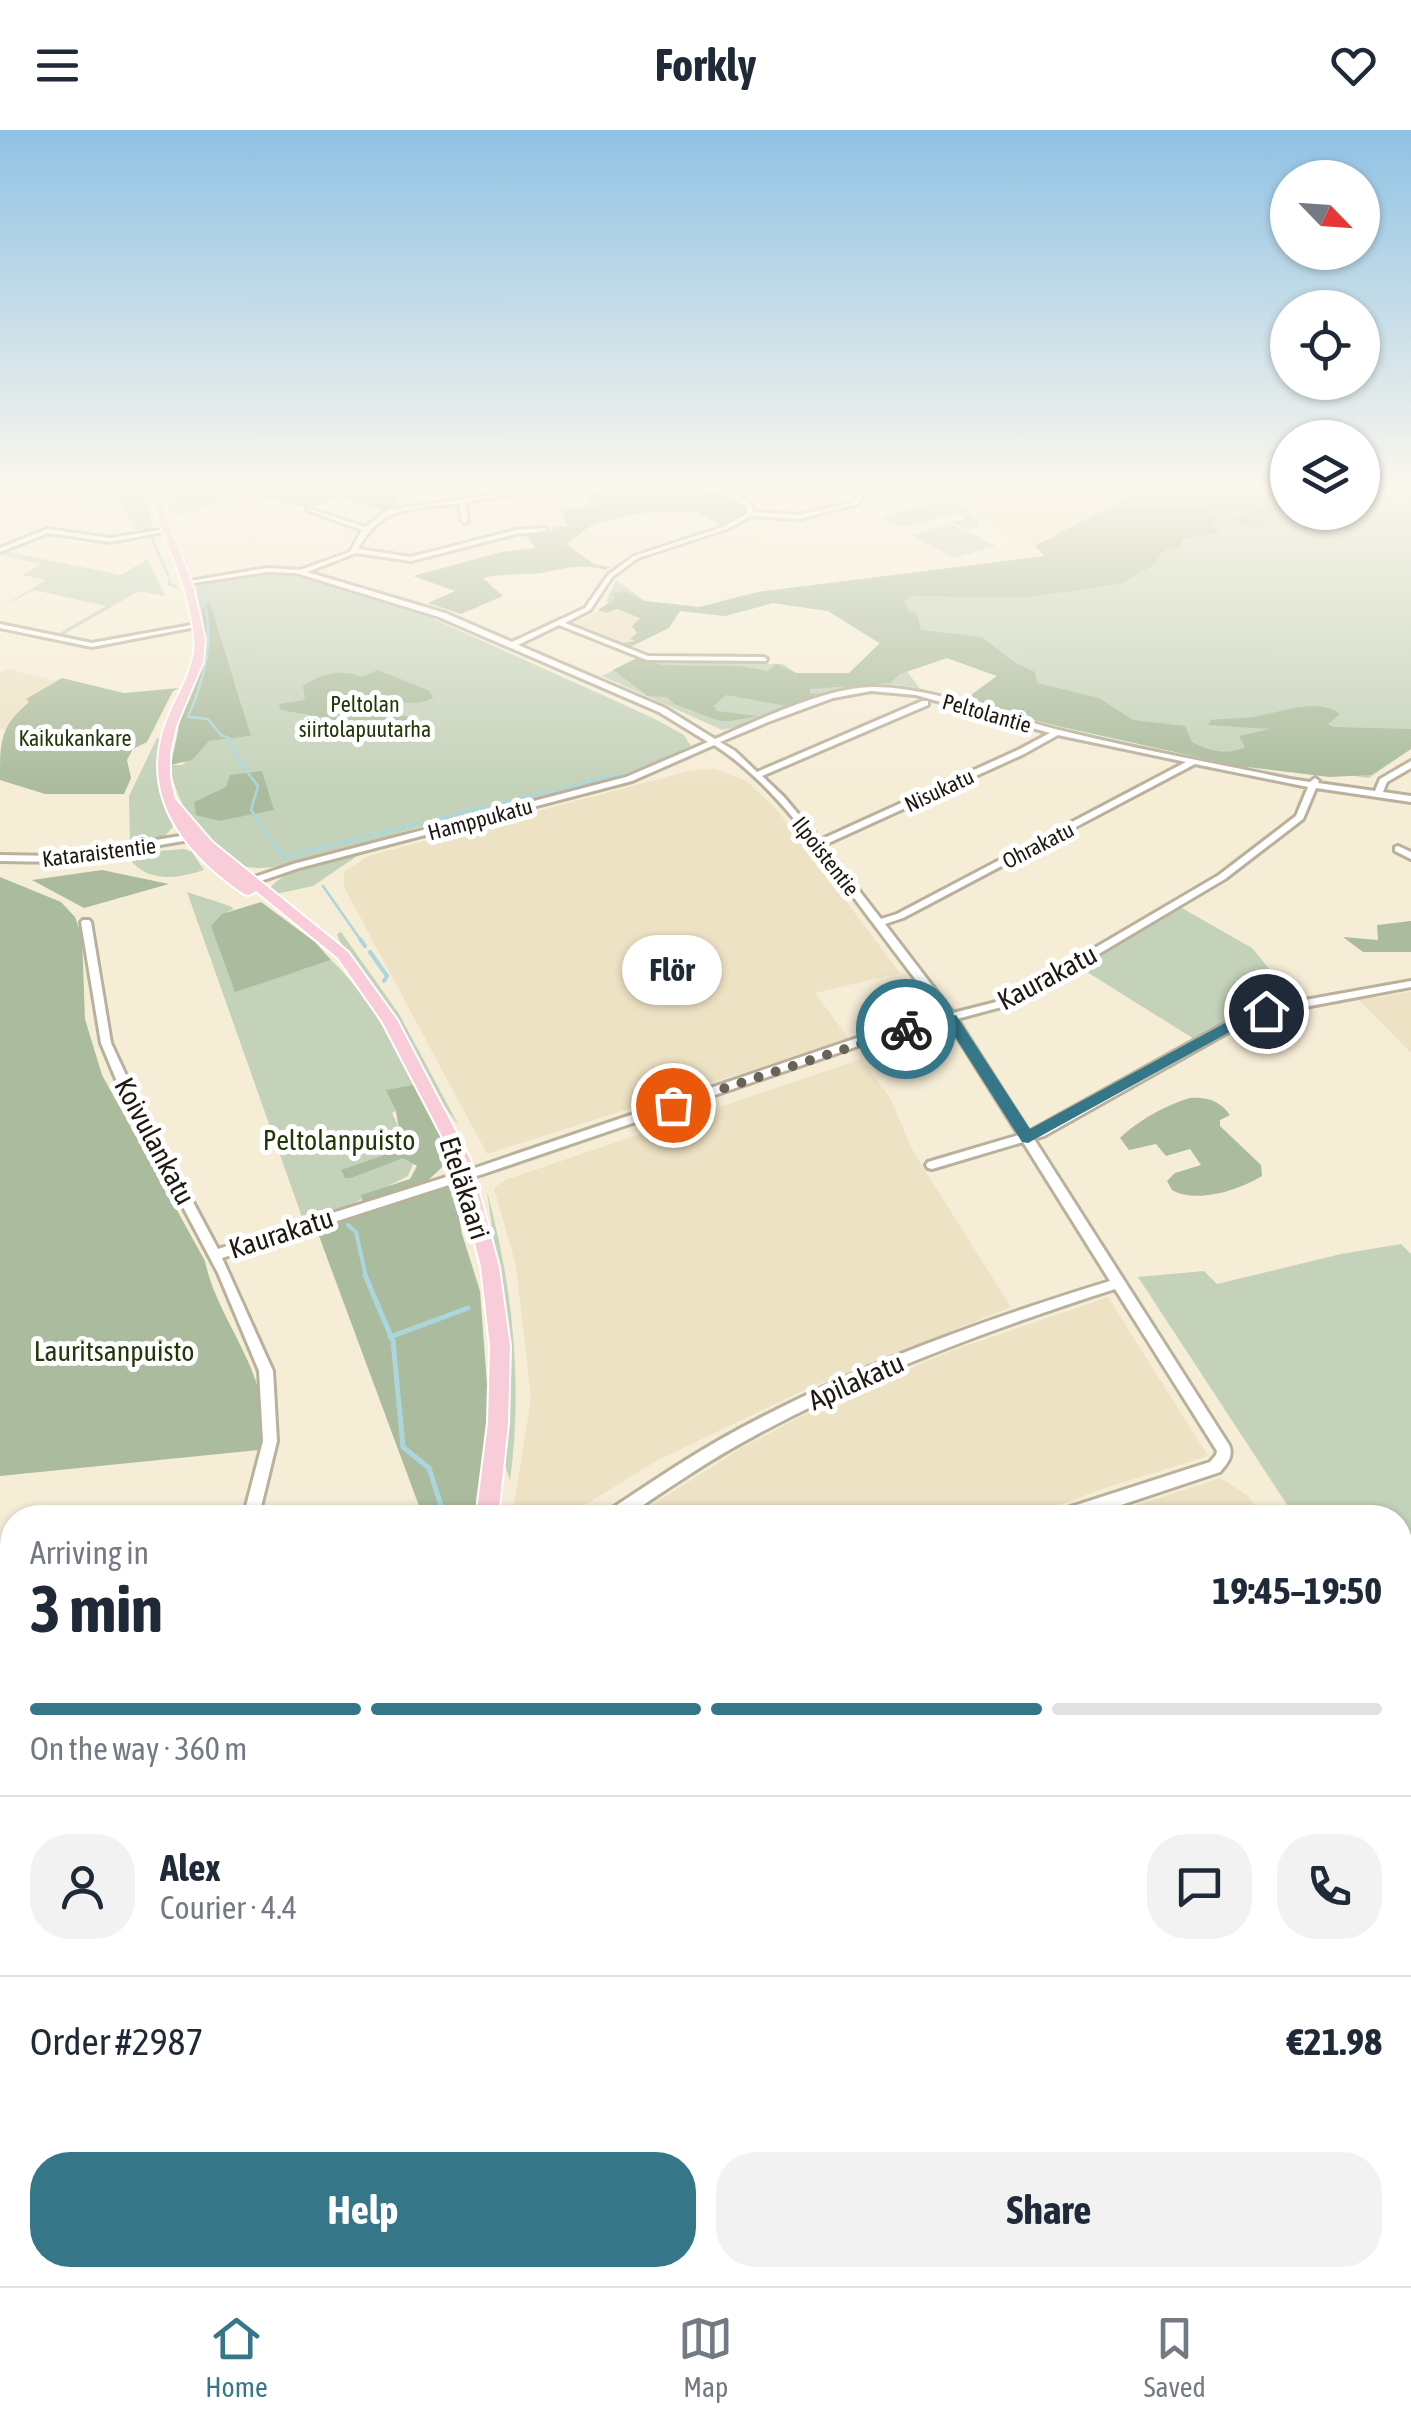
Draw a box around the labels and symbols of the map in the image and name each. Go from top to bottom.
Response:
north arrow [1270,160,1380,270]
street label: Peltolantie [940,688,1034,738]
park label: Peltolan siirtolapuutarha [299,691,431,742]
park label: Kaikukankare [19,725,131,751]
street label: Nisukatu [900,763,978,817]
street label: Hamppukatu [425,793,535,845]
street label: Ilpoistentie [787,811,865,901]
street label: Ohrakatu [998,816,1078,874]
street label: Kataraistentie [41,832,157,872]
callout: Flör [623,935,723,1005]
street label: Kaurakatu [992,938,1102,1016]
pin [1224,969,1309,1054]
courier [856,979,956,1079]
pin [631,1063,716,1148]
street label: Koivulankatu [108,1072,202,1210]
park label: Peltolanpuisto [263,1124,415,1156]
street label: Eteläkaari [433,1133,497,1243]
street label: Kaurakatu [225,1201,337,1265]
park label: Lauritsanpuisto [34,1335,194,1367]
street label: Apilakatu [803,1346,909,1416]

